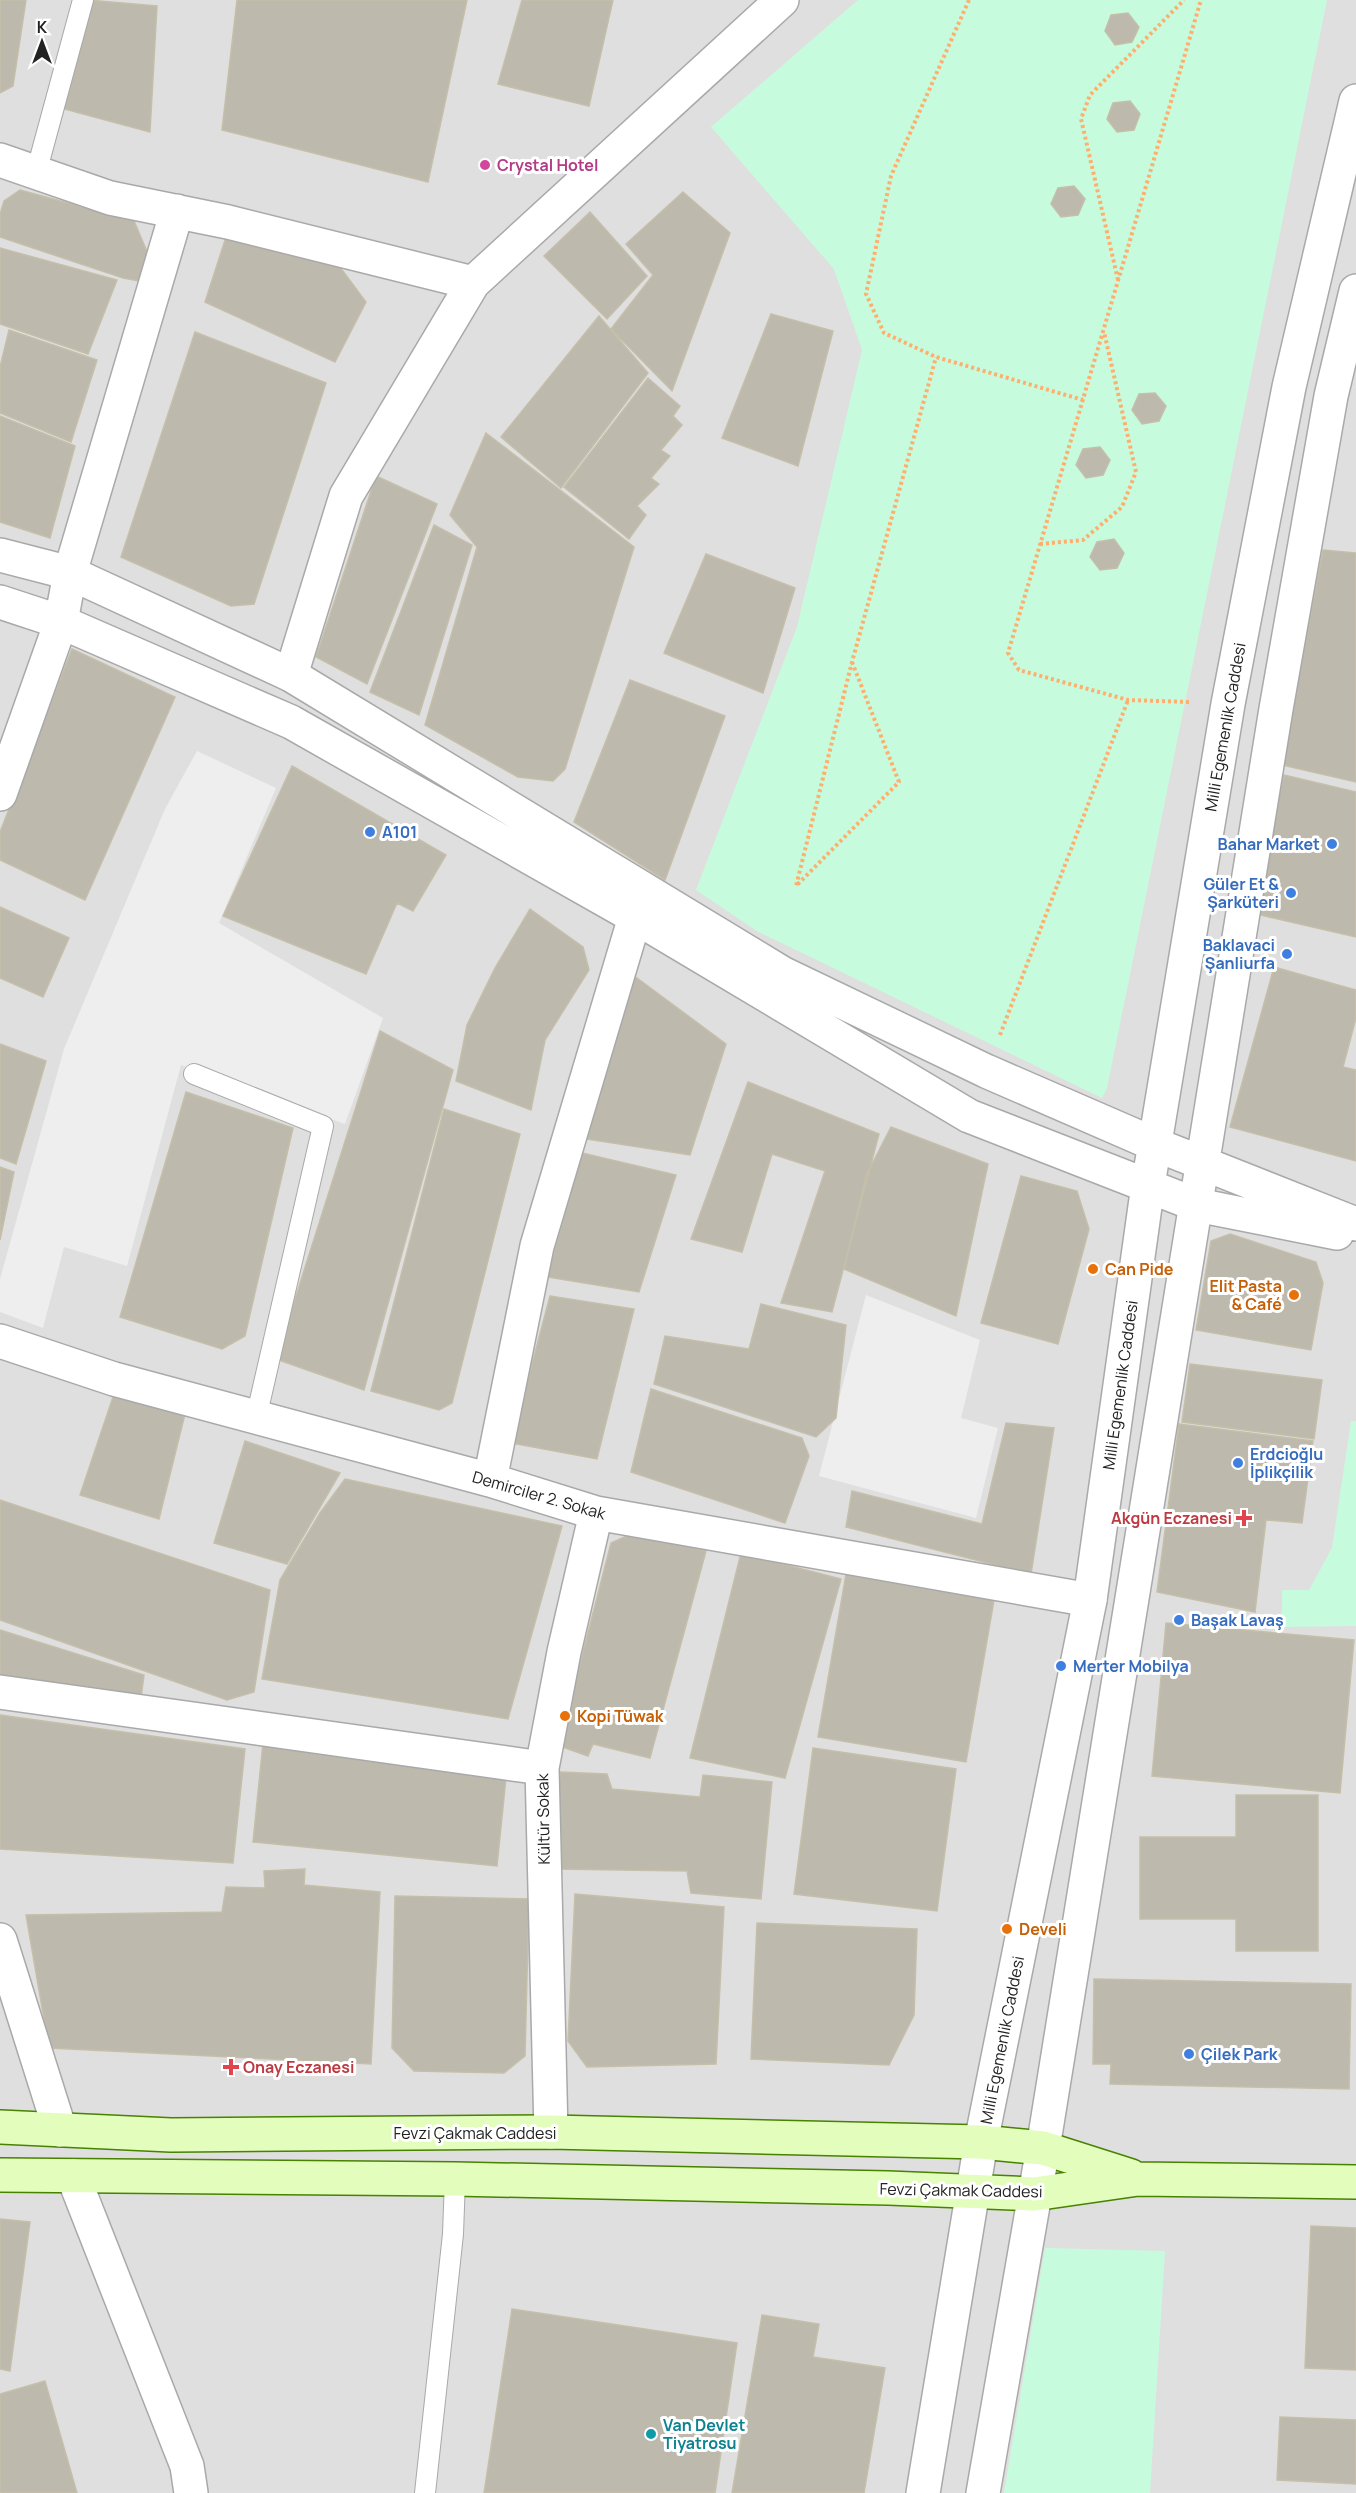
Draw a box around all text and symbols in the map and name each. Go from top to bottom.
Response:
north arrow [12,12,72,72]
text: K [37,16,48,38]
place label: Crystal Hotel [497,154,598,176]
marker: Crystal Hotel [478,158,492,172]
street label: Milli Egemenlik Caddesi [1199,641,1251,813]
place label: A101 [382,821,417,843]
marker: A101 [363,825,377,839]
place label: Bahar Market [1218,833,1320,855]
marker: Bahar Market [1325,837,1339,851]
place label: Güler Et & Şarküteri [1203,873,1279,913]
marker: Güler Et & Şarküteri [1284,886,1298,900]
place label: Baklavaci Şanliurfa [1203,934,1275,974]
marker: Baklavaci Şanliurfa [1280,947,1294,961]
place label: Can Pide [1105,1258,1174,1280]
marker: Can Pide [1086,1262,1100,1276]
place label: Elit Pasta & Café [1210,1275,1282,1315]
marker: Elit Pasta & Café [1287,1288,1301,1302]
street label: Milli Egemenlik Caddesi [1097,1299,1143,1471]
place label: Erdcioğlu İplikçilik [1250,1443,1323,1483]
marker: Erdcioğlu İplikçilik [1231,1456,1245,1470]
street label: Demirciler 2. Sokak [470,1465,609,1525]
place label: Akgün Eczanesi [1111,1507,1232,1529]
marker: Akgün Eczanesi [1237,1511,1251,1525]
place label: Başak Lavaş [1191,1609,1284,1631]
marker: Başak Lavaş [1172,1613,1186,1627]
place label: Merter Mobilya [1073,1655,1189,1677]
marker: Merter Mobilya [1054,1659,1068,1673]
place label: Kopi Tüwak [577,1705,664,1727]
marker: Kopi Tüwak [558,1709,572,1723]
street label: Kültür Sokak [531,1772,555,1865]
place label: Develi [1019,1918,1067,1940]
marker: Develi [1000,1922,1014,1936]
street label: Milli Egemenlik Caddesi [975,1954,1029,2126]
place label: Çilek Park [1201,2043,1278,2065]
marker: Çilek Park [1182,2047,1196,2061]
place label: Onay Eczanesi [243,2056,354,2078]
marker: Onay Eczanesi [224,2060,238,2074]
street label: Fevzi Çakmak Caddesi [393,2122,557,2144]
street label: Fevzi Çakmak Caddesi [879,2178,1043,2202]
place label: Van Devlet Tiyatrosu [663,2414,745,2454]
marker: Van Devlet Tiyatrosu [644,2427,658,2441]

